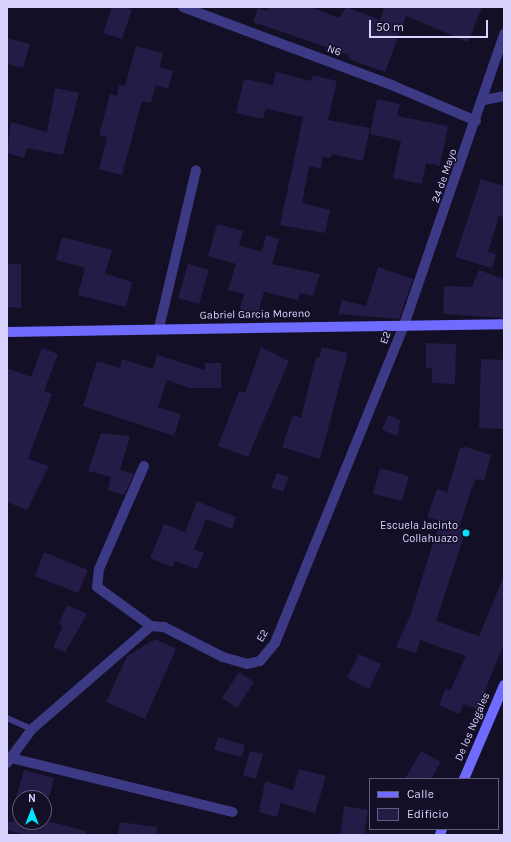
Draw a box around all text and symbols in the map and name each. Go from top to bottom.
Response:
scale bar [371,12,490,38]
text: 50 m [376,20,404,34]
street label: N6 [325,42,343,60]
street label: 24 de Mayo [430,147,460,205]
street label: Gabriel Garcia Moreno [200,307,310,323]
street label: E2 [378,330,394,346]
place label: Escuela Jacinto Collahuazo [380,520,458,546]
marker: Escuela Jacinto Collahuazo [461,528,471,538]
street label: E2 [254,627,272,645]
street label: De los Nogales [453,691,493,763]
legend [369,778,499,830]
text: Calle [407,787,434,801]
north arrow [12,790,52,830]
text: N [28,792,36,805]
text: Edificio [407,807,448,821]

